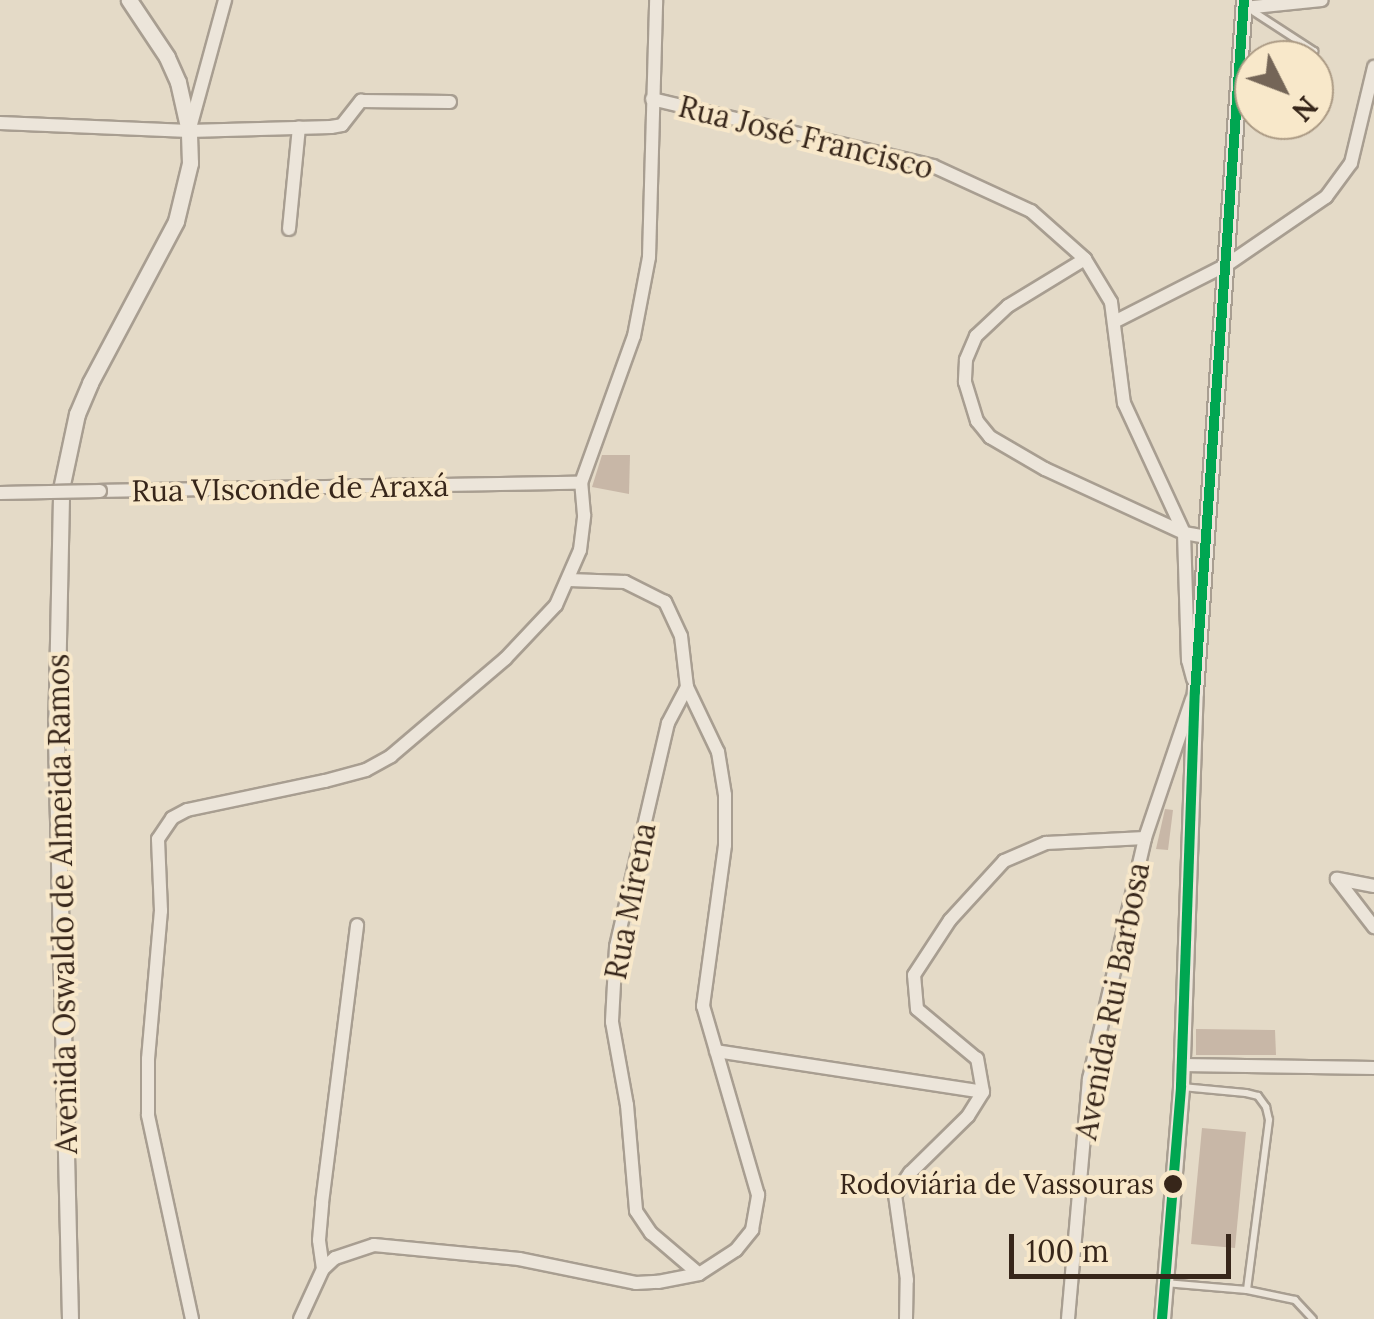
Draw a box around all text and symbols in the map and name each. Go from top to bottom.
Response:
north arrow [1234,40,1334,140]
street label: Rua José Francisco [675,88,937,186]
text: N [1284,89,1325,129]
street label: Rua VIsconde de Araxá [131,467,449,509]
street label: Avenida Oswaldo de Almeida Ramos [40,654,84,1154]
street label: Rua Mirena [597,820,663,982]
street label: Avenida Rui Barbosa [1067,859,1157,1143]
place label: Rodoviária de Vassouras [839,1167,1154,1201]
marker: Rodoviária de Vassouras [1163,1174,1183,1194]
scale bar [1014,1214,1236,1276]
text: 100 m [1026,1232,1109,1270]

